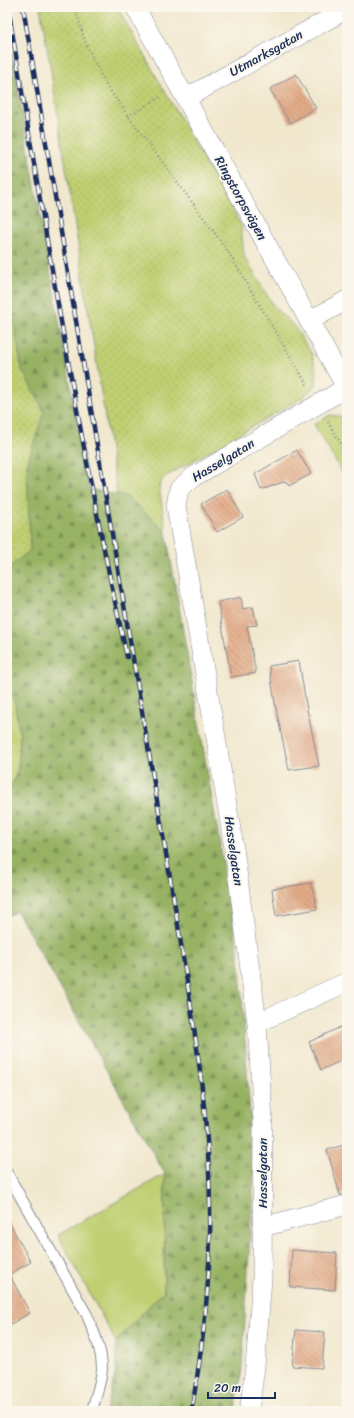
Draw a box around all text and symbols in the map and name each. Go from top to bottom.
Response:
street label: Utmarksgatan [225,23,307,83]
street label: Ringstorpsvägen [208,151,274,245]
street label: Hasselgatan [187,432,259,488]
street label: Hasselgatan [218,815,250,887]
street label: Hasselgatan [251,1138,274,1208]
scale bar [208,1374,275,1400]
text: 20 m [214,1377,241,1399]

